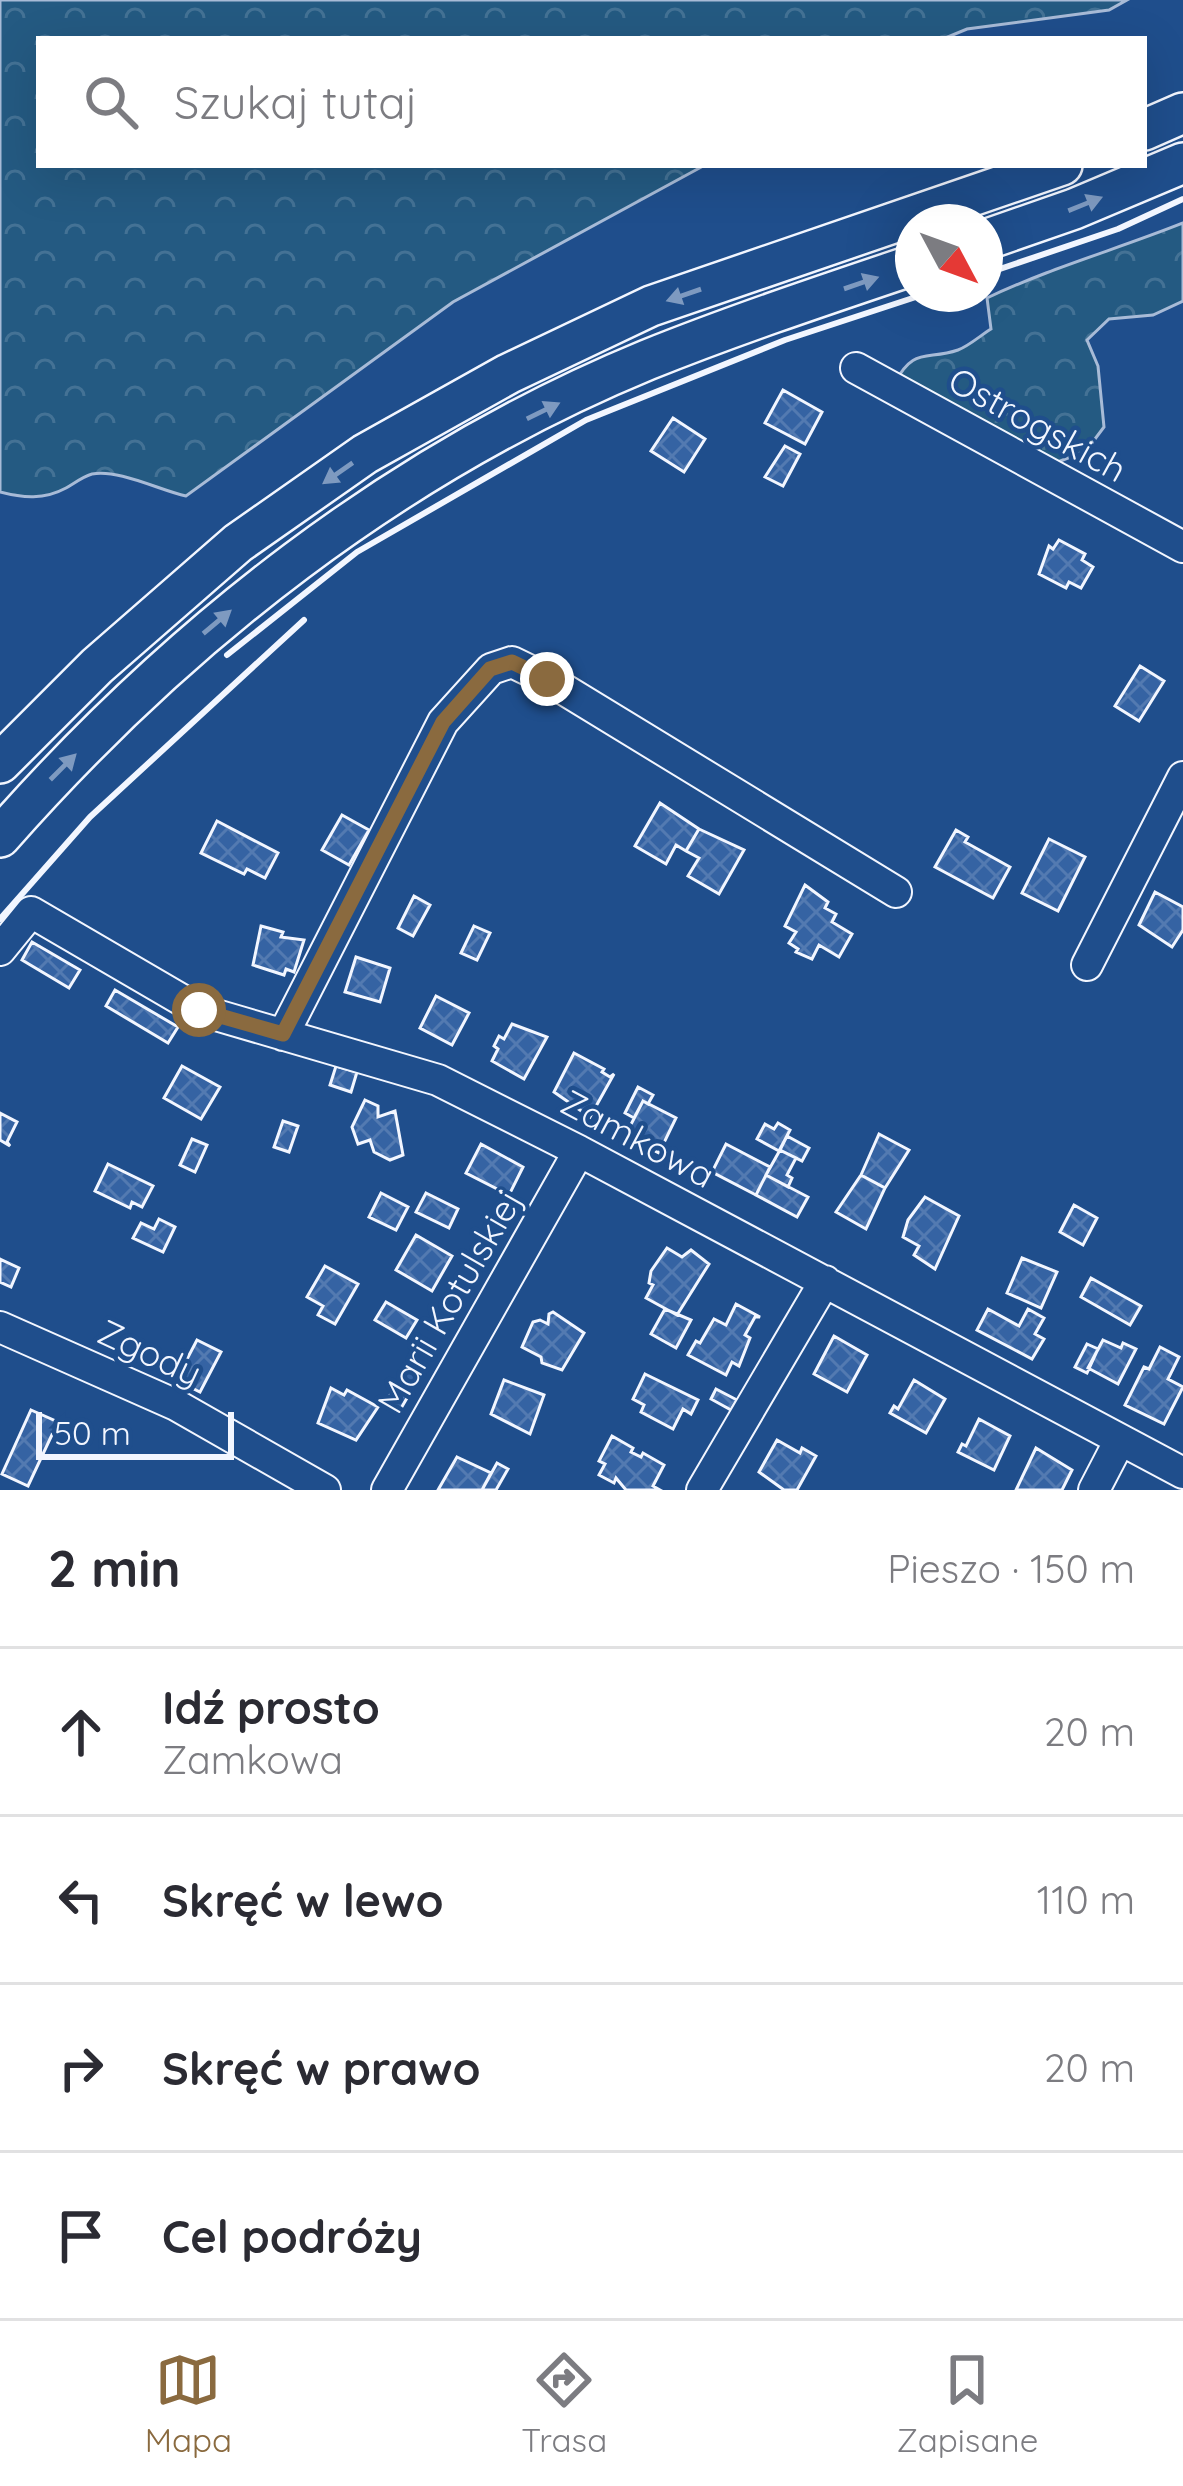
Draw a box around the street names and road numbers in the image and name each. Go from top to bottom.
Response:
street label: Ostrogskich [941,357,1135,491]
street label: Zamkowa [554,1079,722,1197]
street label: Marii Kotulskiej [367,1181,531,1421]
street label: Zgody [91,1309,209,1395]

